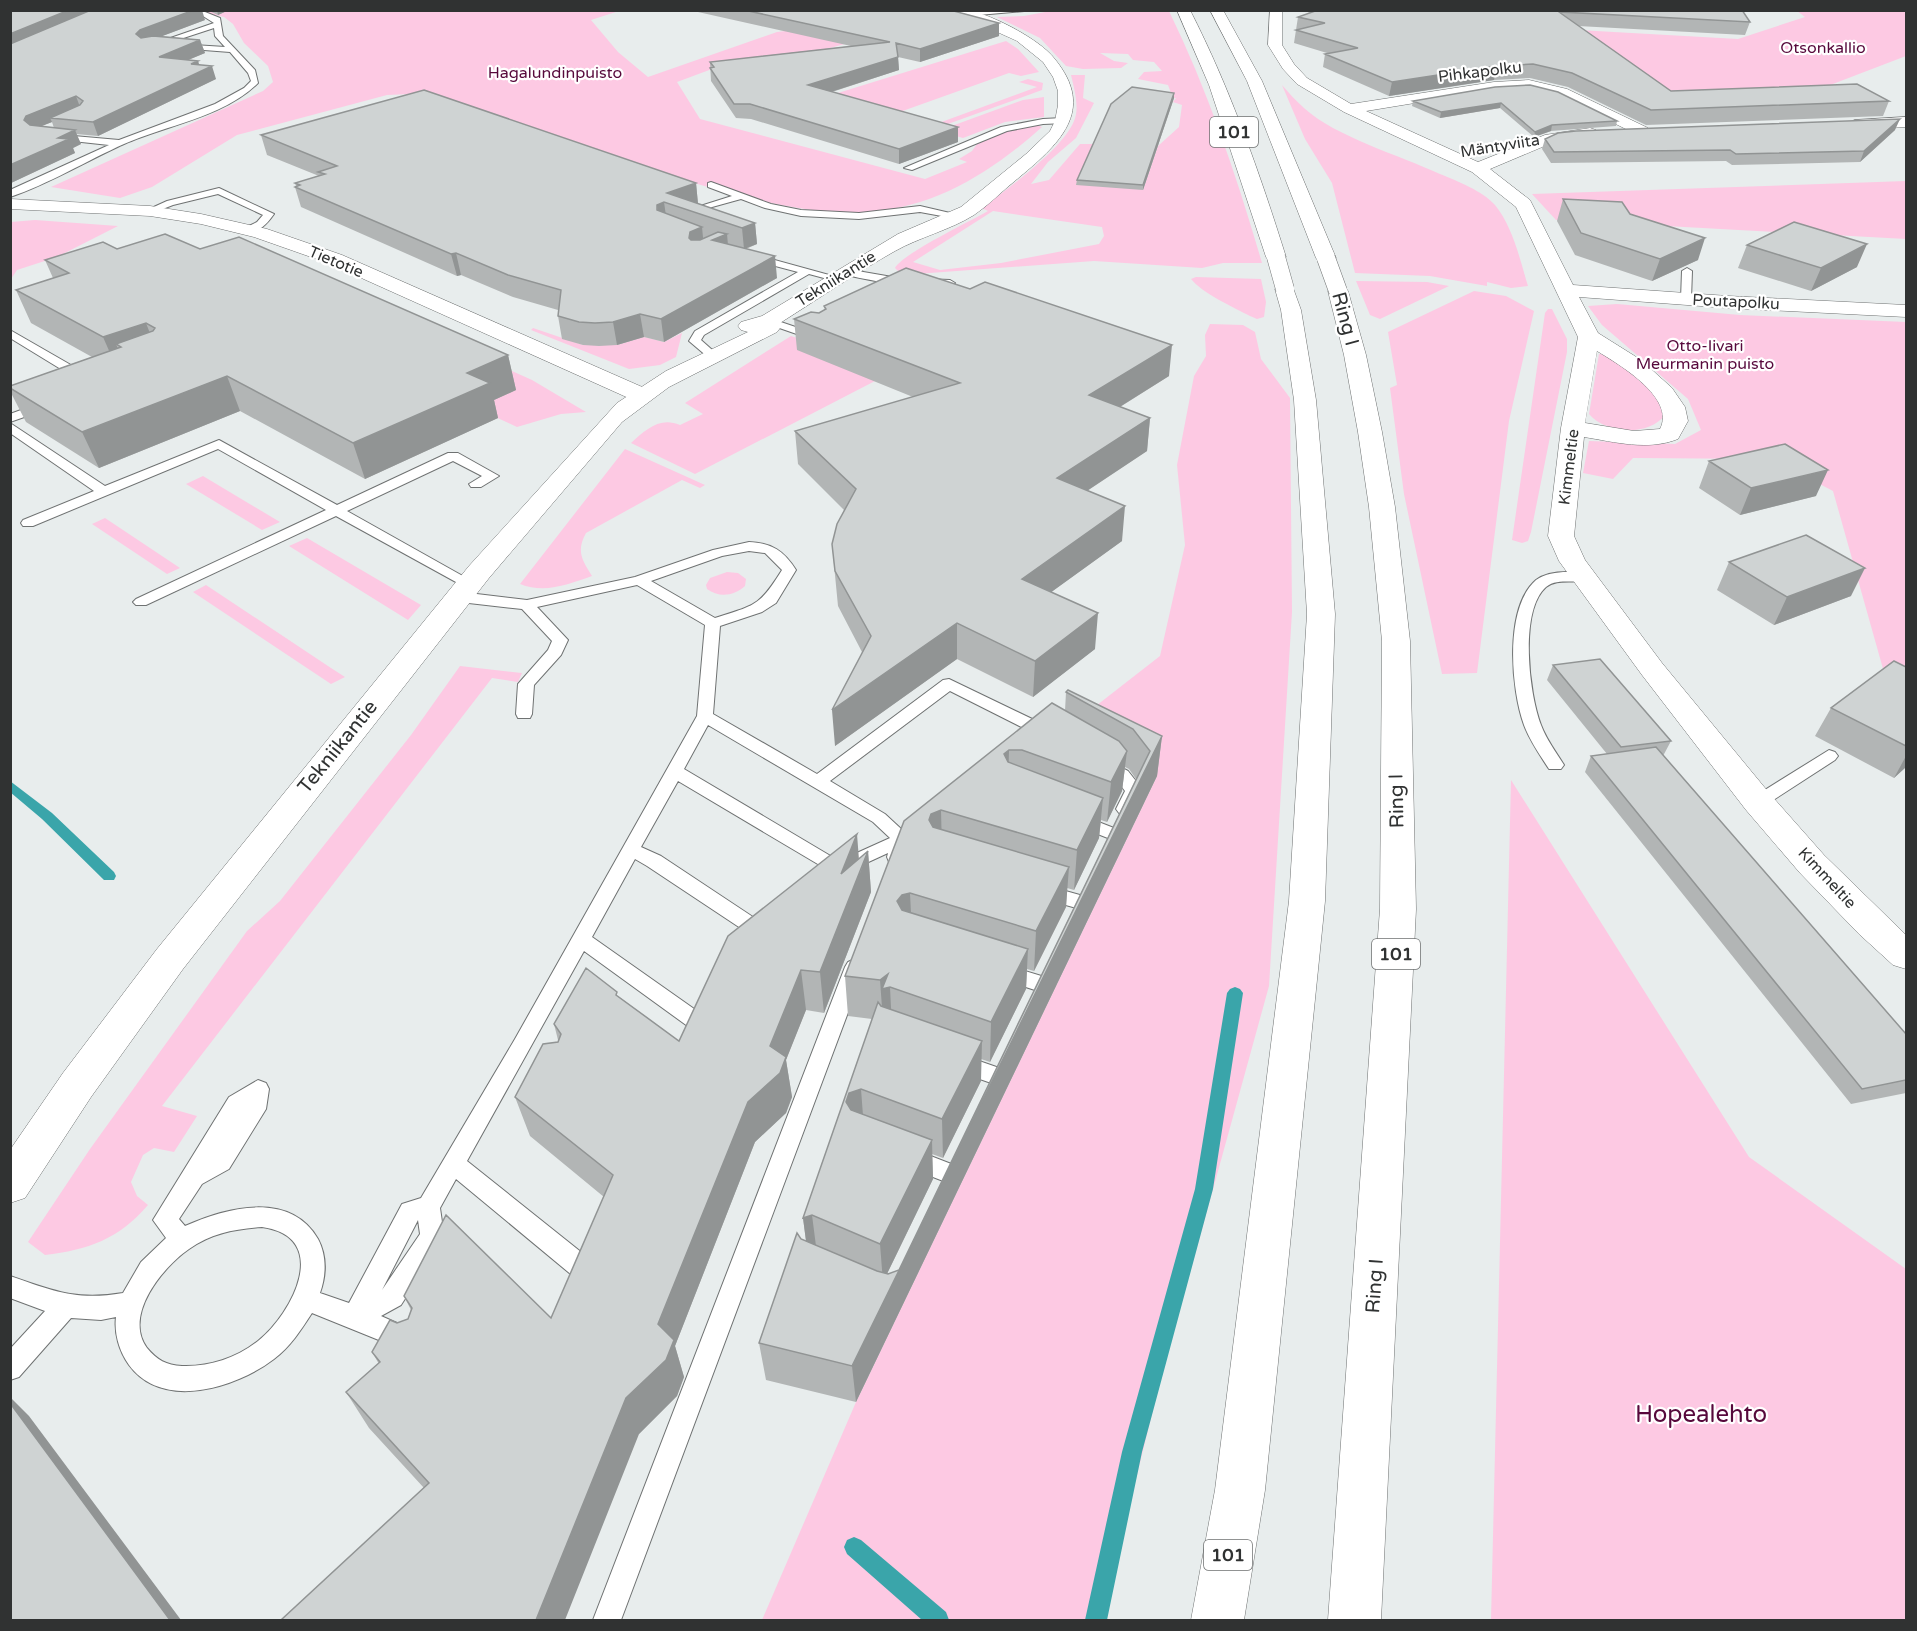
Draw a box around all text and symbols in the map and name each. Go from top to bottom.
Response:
park label: Otsonkallio [1780,38,1866,58]
street label: Pihkapolku [1437,57,1523,87]
park label: Hagalundinpuisto [488,63,622,83]
road number: 101 [1210,117,1258,147]
street label: Mäntyviita [1459,130,1541,162]
street label: Tietotie [306,242,366,282]
street label: Tekniikantie [792,247,880,311]
street label: Ring I [1326,289,1364,349]
street label: Poutapolku [1692,290,1780,314]
park label: Otto-Iivari Meurmanin puisto [1636,336,1774,374]
street label: Kimmeltie [1554,428,1584,506]
street label: Tekniikantie [293,696,383,798]
street label: Ring I [1385,773,1409,829]
street label: Kimmeltie [1794,843,1860,913]
road number: 101 [1372,939,1420,969]
street label: Ring I [1361,1258,1389,1314]
park label: Hopealehto [1635,1400,1767,1429]
road number: 101 [1204,1540,1252,1570]

